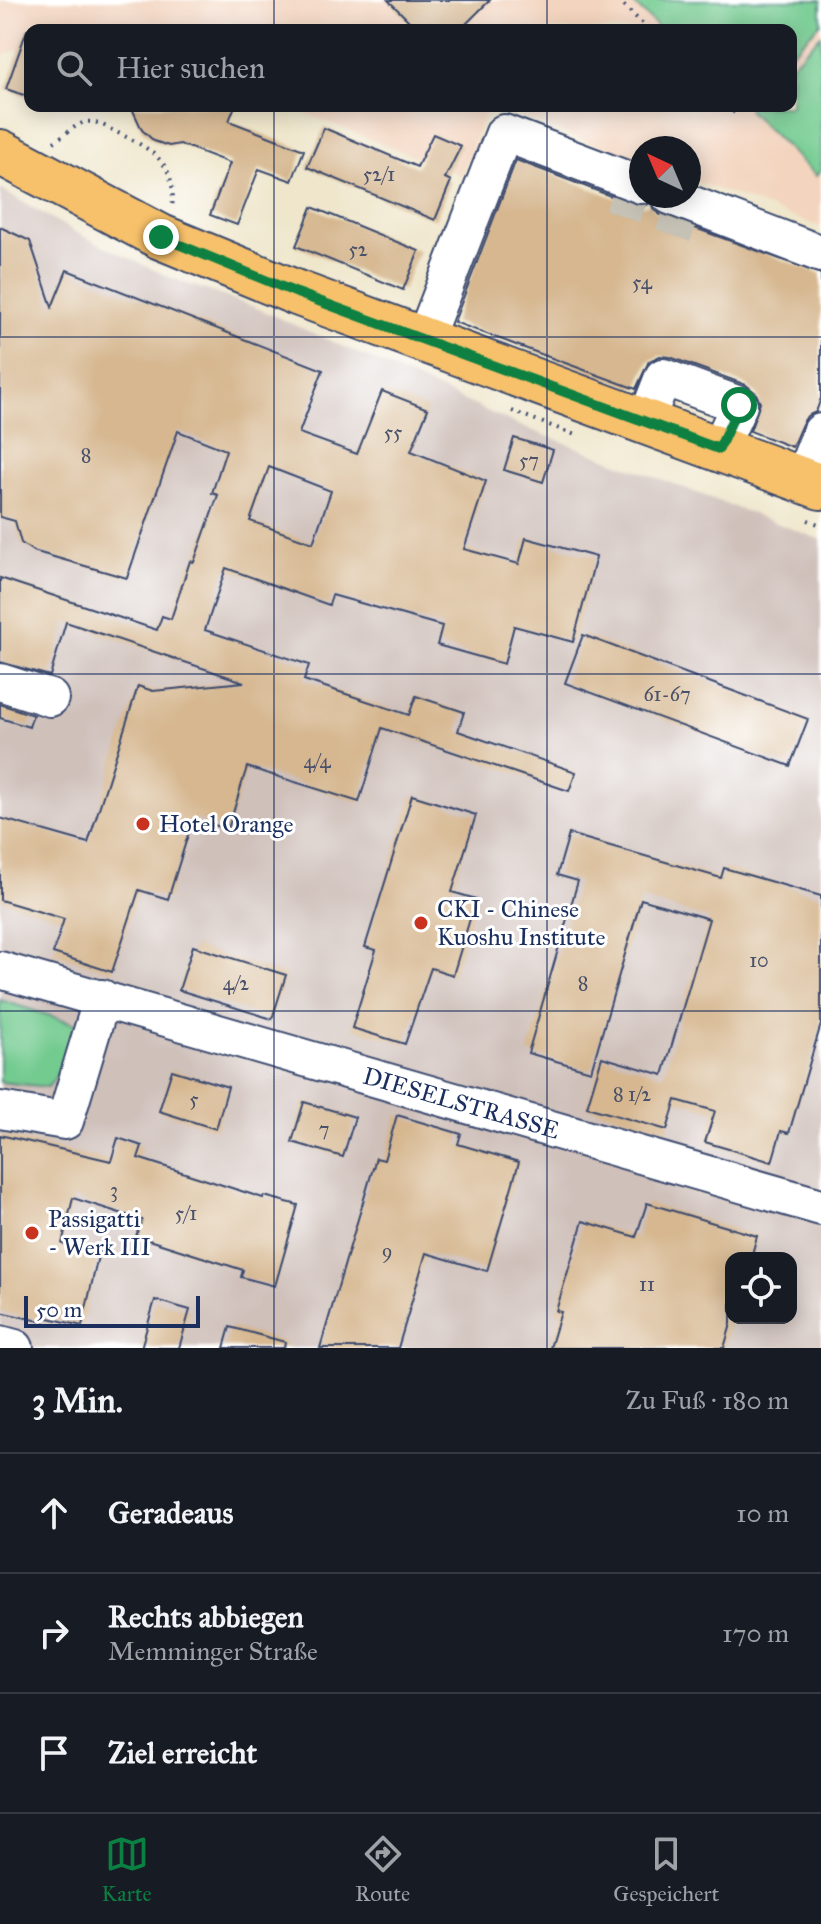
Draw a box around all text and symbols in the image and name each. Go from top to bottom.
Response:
search box [24,24,797,112]
icon: search [52,46,96,90]
text: Hier suchen [116,50,265,86]
north arrow [629,136,701,208]
house number: 52/1 [363,162,395,186]
route end [143,219,179,255]
house number: 52 [348,237,368,261]
house number: 54 [632,270,653,294]
route start [721,387,757,423]
house number: 55 [384,420,402,444]
house number: 8 [81,443,91,467]
house number: 57 [519,448,539,472]
house number: 61-67 [643,682,691,706]
house number: 4/4 [303,749,331,773]
place label: Hotel Orange [159,809,294,839]
marker: Hotel Orange [134,815,152,833]
place label: CKI - Chinese Kuoshu Institute [437,894,605,952]
marker: CKI - Chinese Kuoshu Institute [412,914,430,932]
house number: 10 [749,948,769,972]
house number: 4/2 [223,971,249,995]
house number: 8 [578,971,588,995]
street label: DIESELSTRASSE [359,1061,563,1146]
house number: 8 1/2 [613,1082,651,1106]
house number: 5 [189,1087,199,1111]
house number: 7 [319,1117,329,1141]
house number: 3 [110,1178,118,1202]
house number: 5/1 [175,1201,197,1225]
place label: Passigatti - Werk III [48,1204,151,1262]
marker: Passigatti - Werk III [23,1224,41,1242]
house number: 9 [382,1239,392,1263]
map controls [725,1252,797,1324]
button: locate [725,1252,797,1324]
house number: 11 [639,1272,655,1296]
scale bar [24,1292,200,1328]
text: 50 m [36,1296,82,1323]
text: 3 Min. [32,1380,123,1421]
text: Zu Fuß · 180 m [626,1384,789,1416]
icon: ahead [32,1491,76,1535]
text: Geradeaus [108,1495,234,1531]
text: 10 m [736,1497,789,1529]
text: Rechts abbiegen [108,1599,304,1635]
icon: right [32,1611,76,1655]
text: 170 m [722,1617,789,1649]
text: Memminger Straße [108,1635,318,1667]
icon: arrive [32,1731,76,1775]
text: Ziel erreicht [108,1735,257,1771]
tab: Karte [102,1832,152,1907]
tab: Route [355,1832,410,1907]
tab: Gespeichert [613,1832,719,1907]

